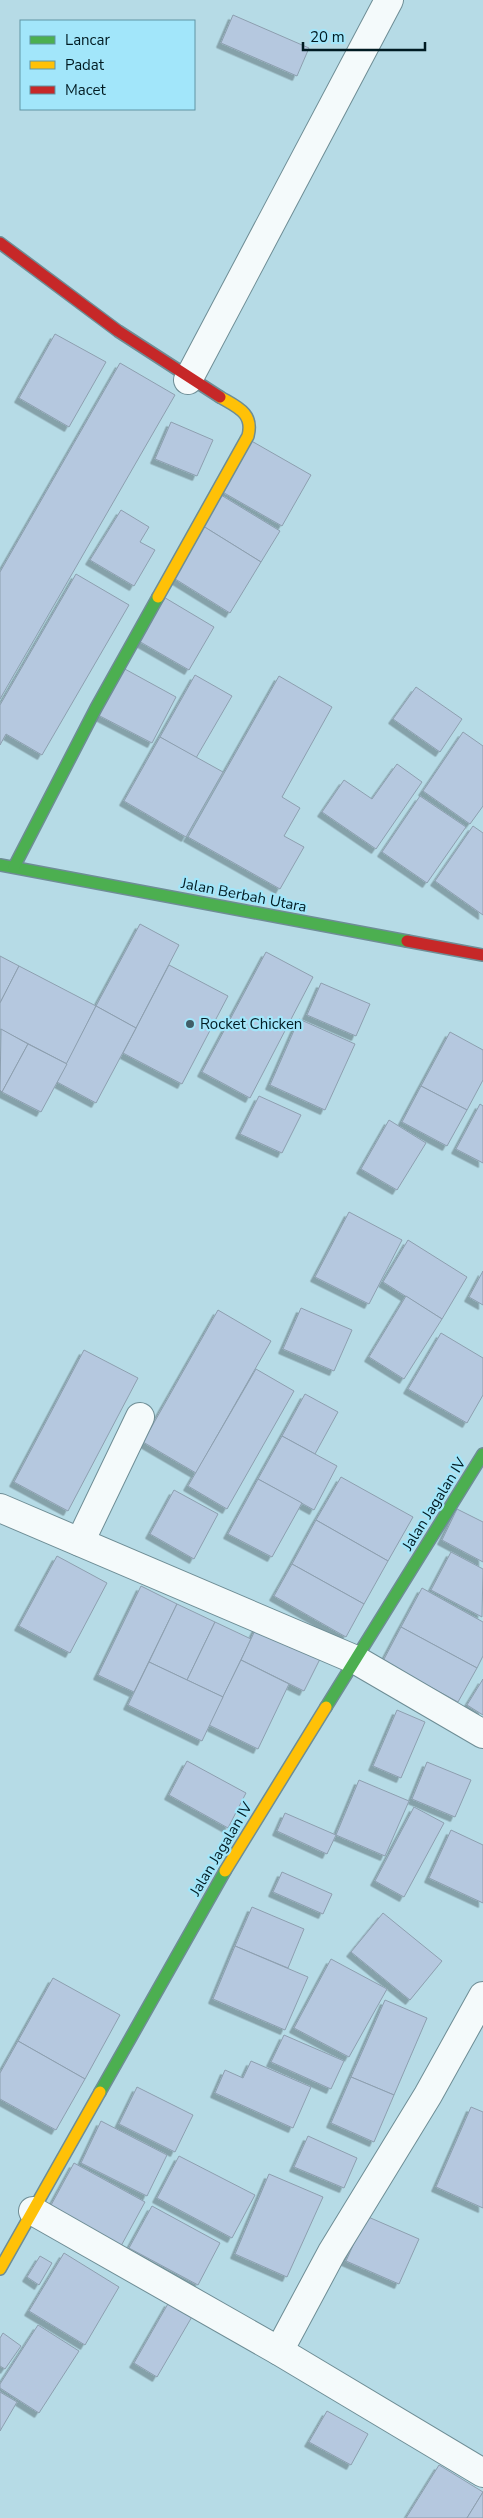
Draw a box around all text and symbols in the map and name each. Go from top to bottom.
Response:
legend [20,20,195,110]
scale bar [303,20,426,52]
text: 20 m [310,27,345,47]
text: Lancar [65,30,110,50]
text: Padat [65,55,105,75]
text: Macet [65,80,107,100]
street label: Jalan Berbah Utara [179,873,308,917]
place label: Rocket Chicken [200,1014,302,1034]
marker: Rocket Chicken [184,1018,196,1030]
street label: Jalan Jagalan IV [397,1453,471,1555]
street label: Jalan Jagalan IV [185,1798,257,1900]

